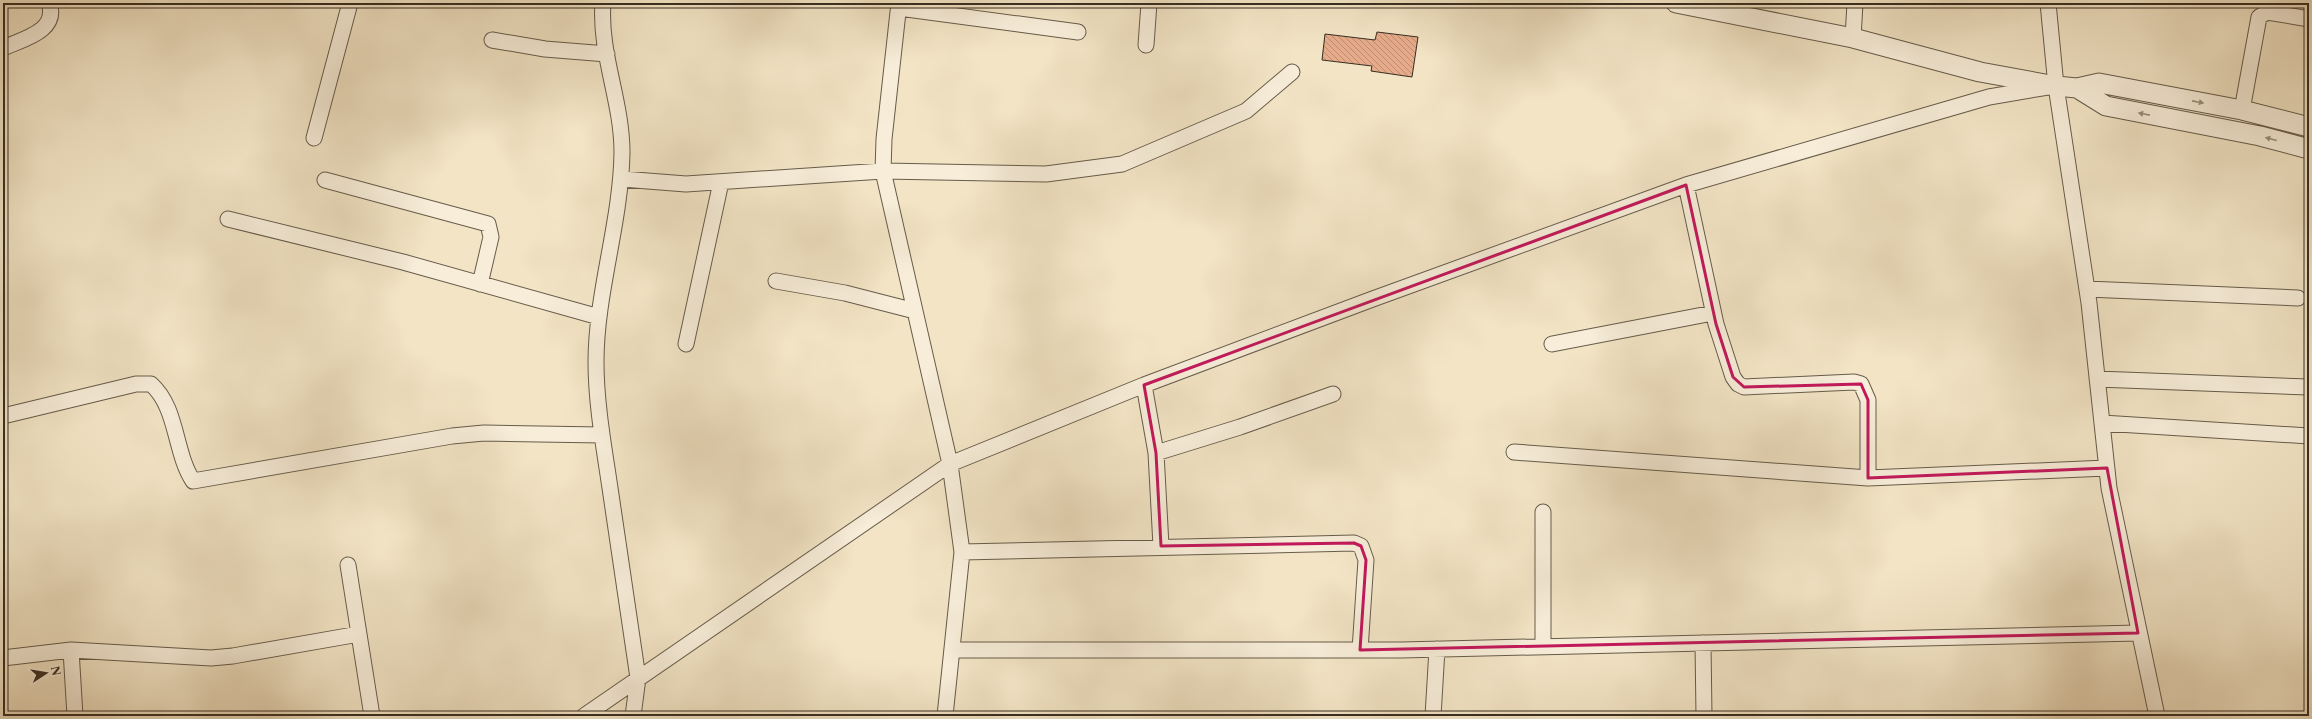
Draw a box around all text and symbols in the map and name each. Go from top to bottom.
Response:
one-way arrow [2192,99,2204,105]
one-way arrow [2138,110,2150,116]
one-way arrow [2265,136,2277,142]
north arrow [26,653,66,693]
text: N [48,665,64,677]

